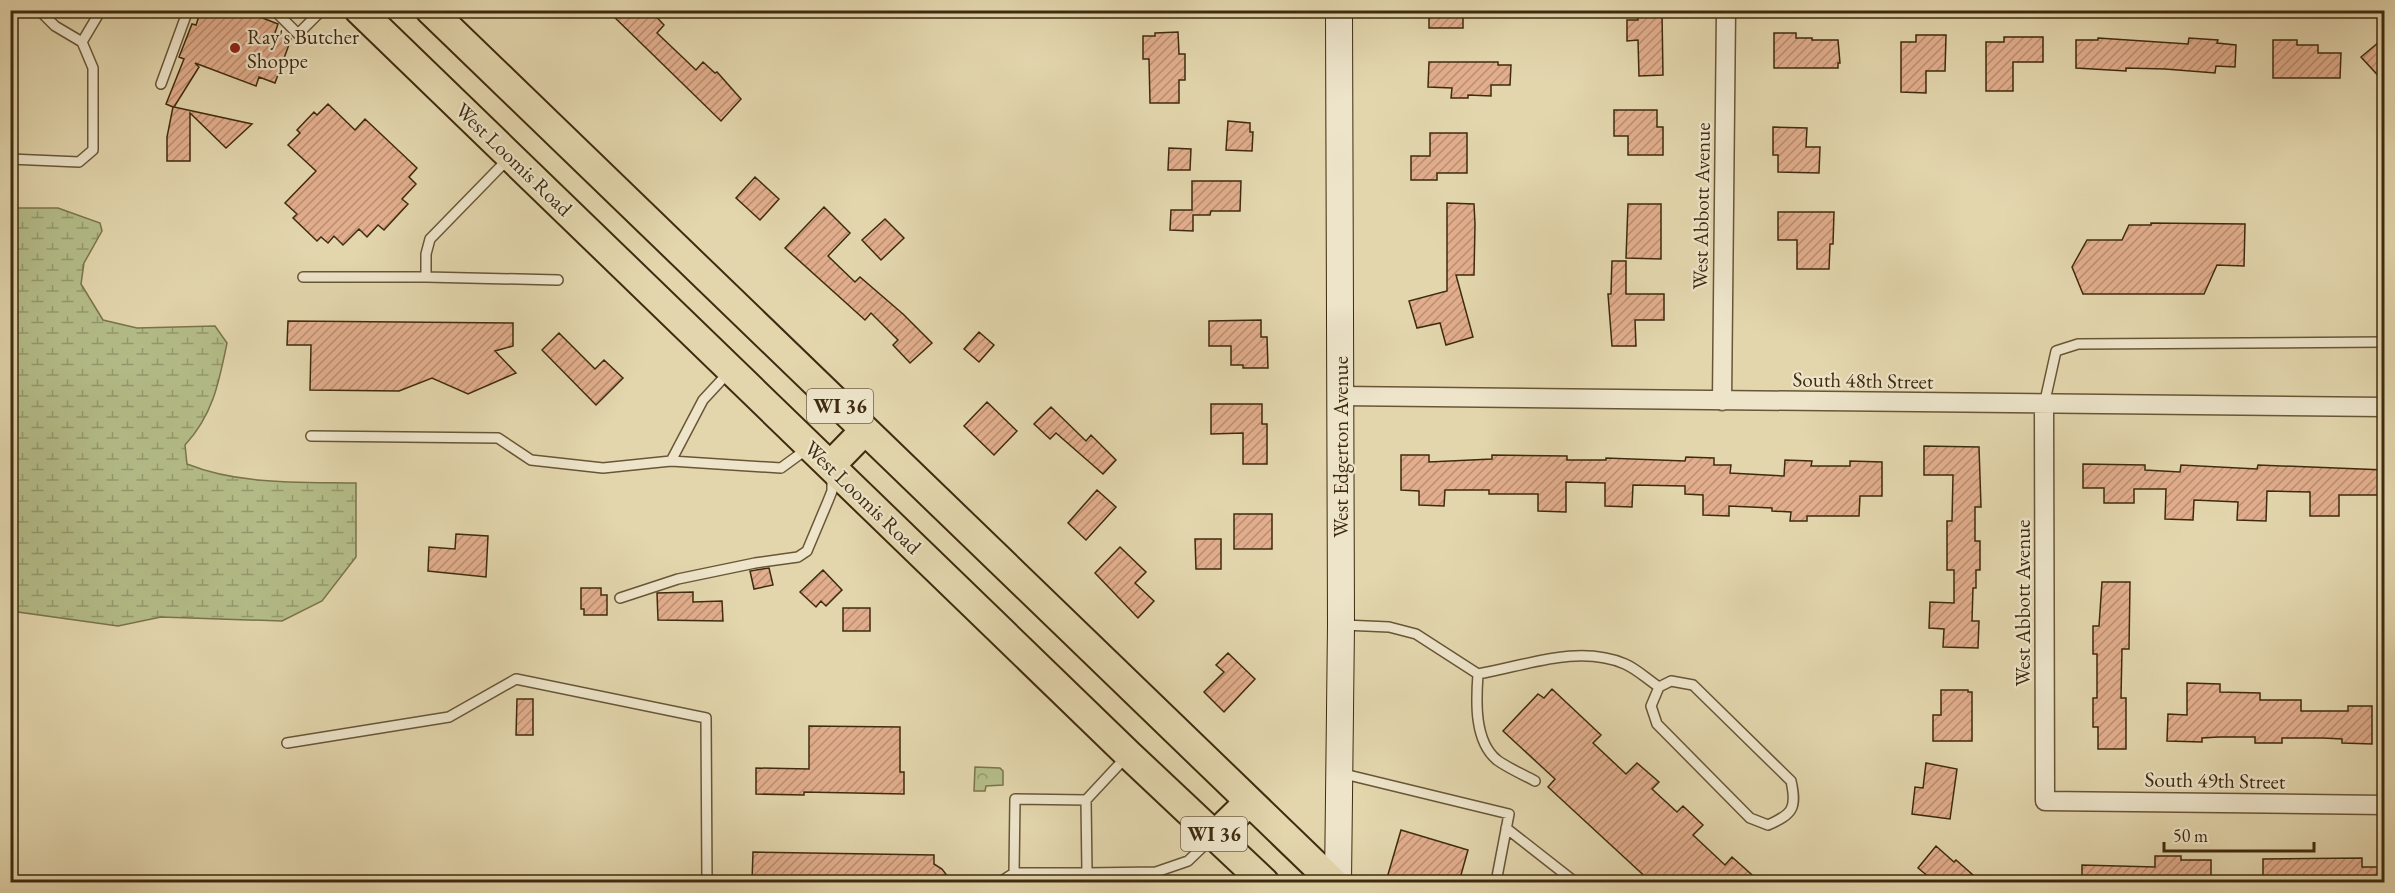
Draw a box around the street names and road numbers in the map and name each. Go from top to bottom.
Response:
street label: West Loomis Road [450,96,578,222]
street label: West Abbott Avenue [1686,122,1716,290]
street label: West Edgerton Avenue [1327,356,1354,538]
street label: South 48th Street [1792,365,1934,395]
road number: WI 36 [807,389,873,423]
street label: West Loomis Road [799,434,927,560]
street label: West Abbott Avenue [2009,519,2036,687]
street label: South 49th Street [2144,765,2286,795]
road number: WI 36 [1181,817,1247,851]

